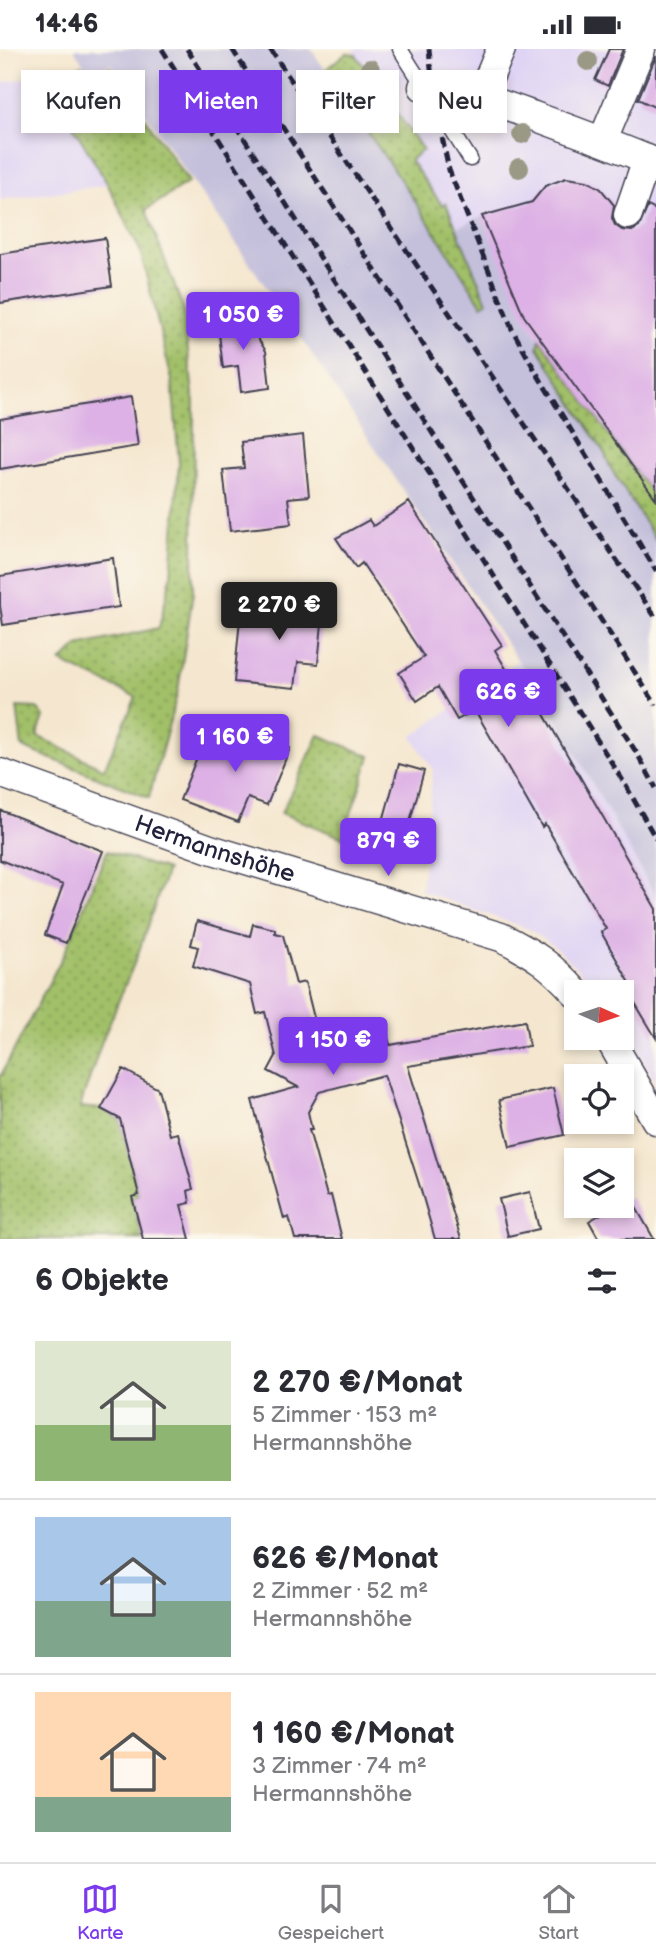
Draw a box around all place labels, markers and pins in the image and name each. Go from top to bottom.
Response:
pin: 1 050 € [178,293,308,352]
pin: 2 270 € [214,583,344,642]
pin: 626 € [459,669,557,729]
pin: 1 160 € [170,715,300,774]
pin: 879 € [339,819,437,878]
pin: 1 150 € [268,1017,398,1077]

